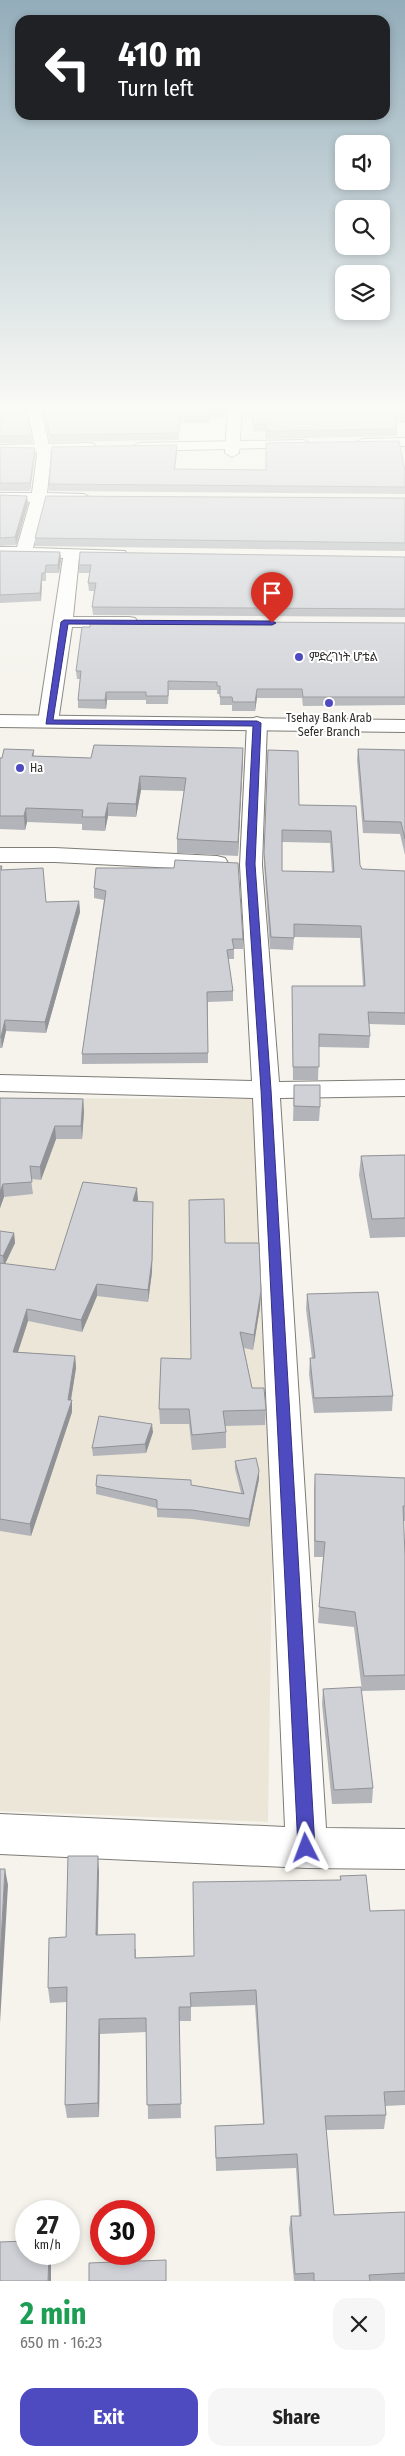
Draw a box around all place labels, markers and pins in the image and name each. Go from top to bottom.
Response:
pin [251,572,293,623]
place label: ምድረገነት ሆቴል [309,650,378,664]
marker: ምድረገነት ሆቴል [293,651,305,663]
marker: Tsehay Bank Arab Sefer Branch [323,697,335,709]
place label: Tsehay Bank Arab Sefer Branch [286,711,372,739]
place label: Ha [30,761,43,775]
marker: Ha [14,762,26,774]

